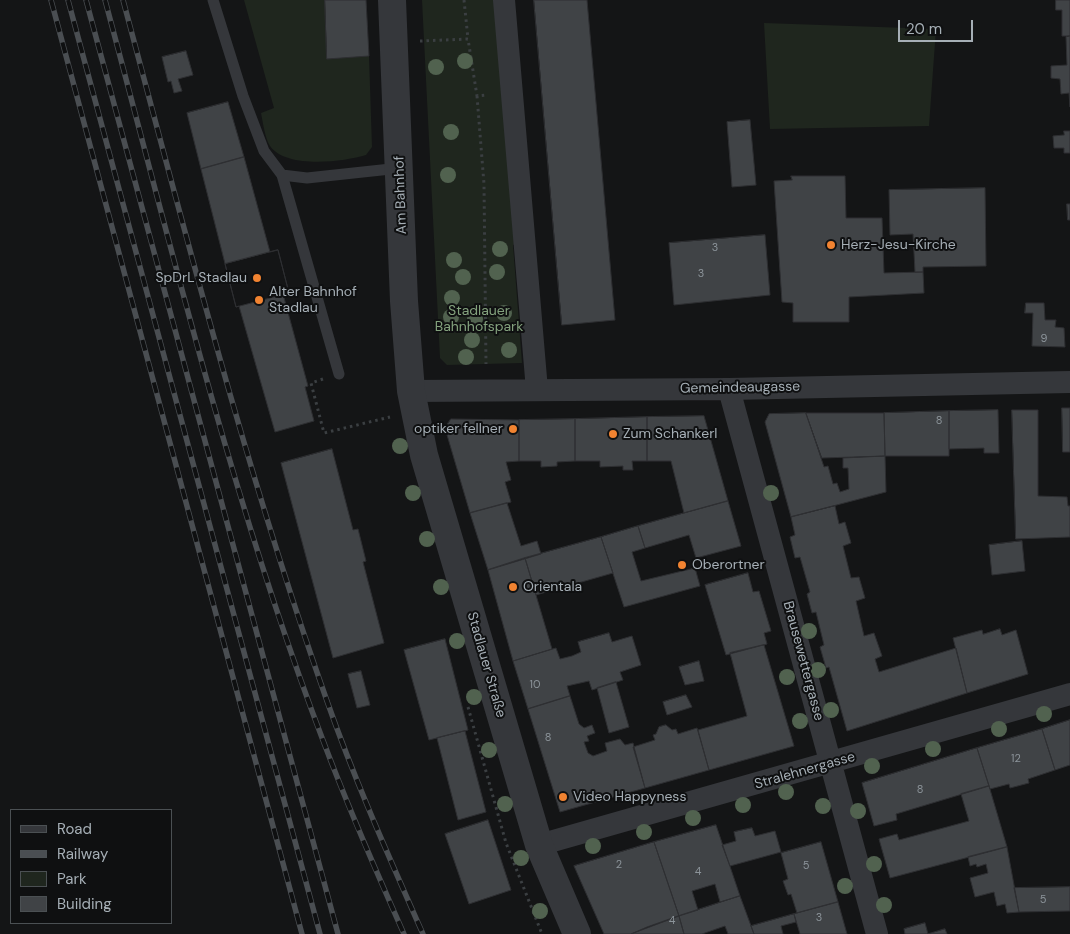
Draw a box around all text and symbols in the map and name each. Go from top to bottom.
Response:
scale bar [900,10,975,42]
text: 20 m [906,19,942,39]
street label: Am Bahnhof [391,155,411,235]
place label: Herz-Jesu-Kirche [841,237,956,253]
marker: Herz-Jesu-Kirche [825,239,837,251]
house number: 3 [712,241,718,255]
house number: 3 [698,267,704,281]
place label: SpDrL Stadlau [155,270,247,286]
marker: SpDrL Stadlau [251,272,263,284]
place label: Alter Bahnhof Stadlau [269,284,357,316]
marker: Alter Bahnhof Stadlau [253,294,265,306]
park label: Stadlauer Bahnhofspark [435,303,523,336]
house number: 9 [1041,332,1047,346]
street label: Gemeindeaugasse [680,379,800,397]
house number: 8 [936,414,942,428]
place label: optiker fellner [414,421,503,437]
marker: optiker fellner [507,423,519,435]
place label: Zum Schankerl [623,426,717,442]
marker: Zum Schankerl [607,428,619,440]
place label: Oberortner [692,557,765,573]
marker: Oberortner [676,559,688,571]
place label: Orientala [523,579,582,595]
marker: Orientala [507,581,519,593]
street label: Brausewettergasse [779,599,827,723]
street label: Stadlauer Straße [463,610,509,720]
house number: 10 [530,678,540,692]
house number: 8 [545,731,551,745]
street label: Stralehnergasse [753,749,857,793]
house number: 12 [1011,752,1021,766]
house number: 8 [917,783,923,797]
place label: Video Happyness [573,789,686,805]
marker: Video Happyness [557,791,569,803]
legend [10,809,172,924]
text: Road [57,819,92,839]
text: Railway [57,844,108,864]
house number: 2 [616,858,622,872]
house number: 5 [803,859,809,873]
house number: 4 [695,865,701,879]
text: Park [57,869,87,889]
house number: 5 [1040,893,1046,907]
text: Building [57,894,112,914]
house number: 3 [816,911,822,925]
house number: 4 [669,914,675,928]

